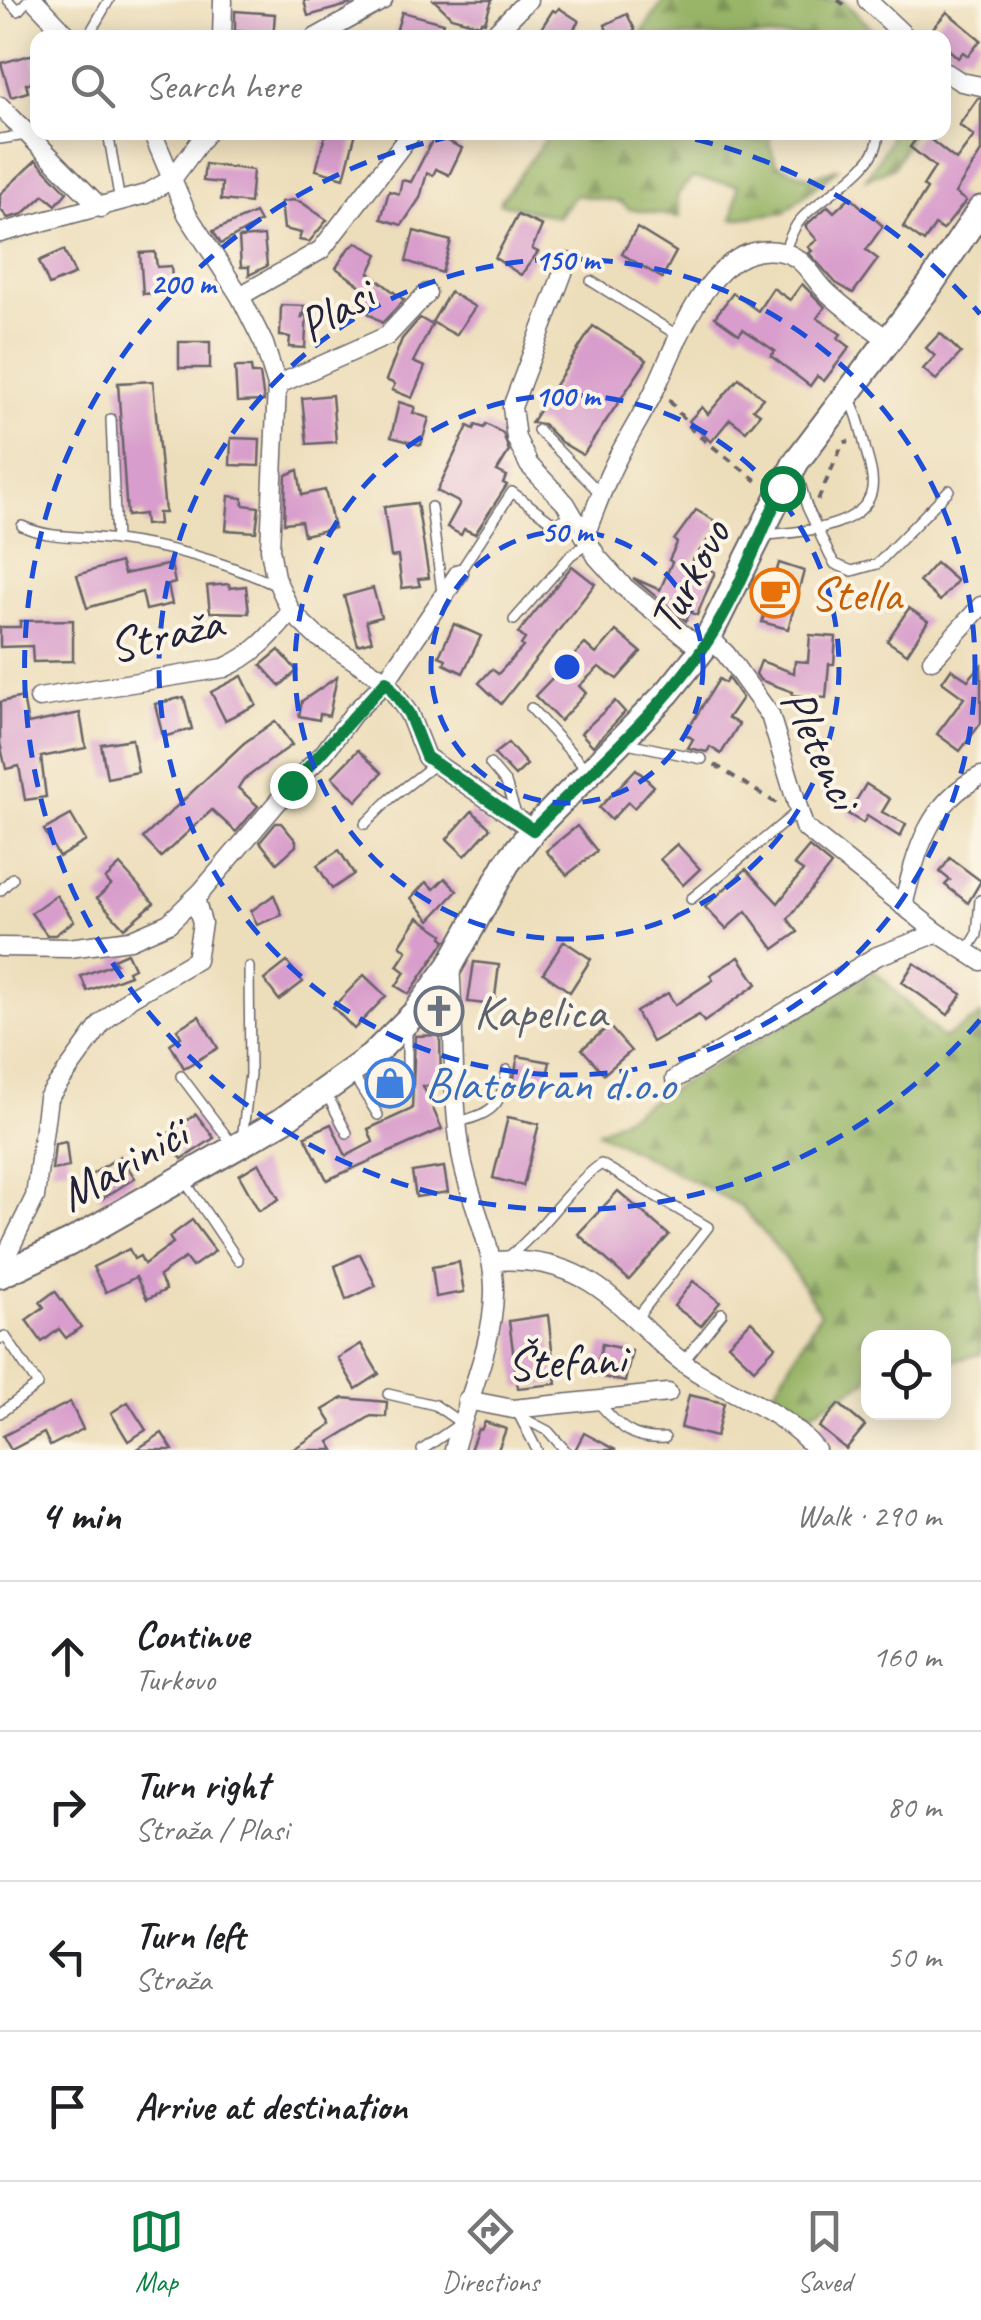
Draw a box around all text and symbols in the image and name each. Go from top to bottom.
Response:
search box [30,30,951,140]
icon: search [65,58,120,113]
text: Search here [145,62,300,109]
text: 150 m [535,241,602,279]
street label: Plasi [287,262,388,355]
text: 200 m [151,265,218,303]
text: 100 m [535,377,602,415]
route start [760,466,806,512]
street label: Turkovo [634,508,745,644]
text: 50 m [542,513,595,551]
place label: Stella [810,564,904,624]
cafe icon: Stella [749,567,801,619]
street label: Straža [103,591,231,676]
centre of rings [549,649,585,685]
street label: Pletenci [767,679,877,823]
route end [270,763,316,809]
place label: Kapelica [474,982,610,1042]
church icon: Kapelica [413,985,465,1037]
place label: Blatobran d.o.o [425,1054,678,1114]
shop icon: Blatobran d.o.o [364,1057,416,1109]
street label: Marinići [48,1101,202,1224]
street label: Štefani [505,1328,633,1394]
map controls [861,1330,951,1420]
button: locate [861,1330,951,1420]
text: 4 min [40,1489,120,1542]
text: Walk · 290 m [797,1495,941,1536]
text: Continue [135,1612,249,1659]
icon: ahead [40,1629,95,1684]
text: 160 m [872,1636,941,1677]
text: Turkovo [135,1659,215,1700]
text: Turn right [135,1762,269,1809]
icon: right [40,1779,95,1834]
text: 80 m [887,1786,941,1827]
text: Straža / Plasi [135,1809,289,1850]
text: Turn left [135,1912,245,1959]
icon: left [40,1929,95,1984]
text: 50 m [887,1936,941,1977]
text: Straža [135,1959,211,2000]
icon: arrive [40,2079,95,2134]
text: Arrive at destination [135,2083,407,2130]
tab: Map [129,2204,184,2299]
tab: Directions [442,2204,539,2299]
tab: Saved [797,2204,852,2299]

